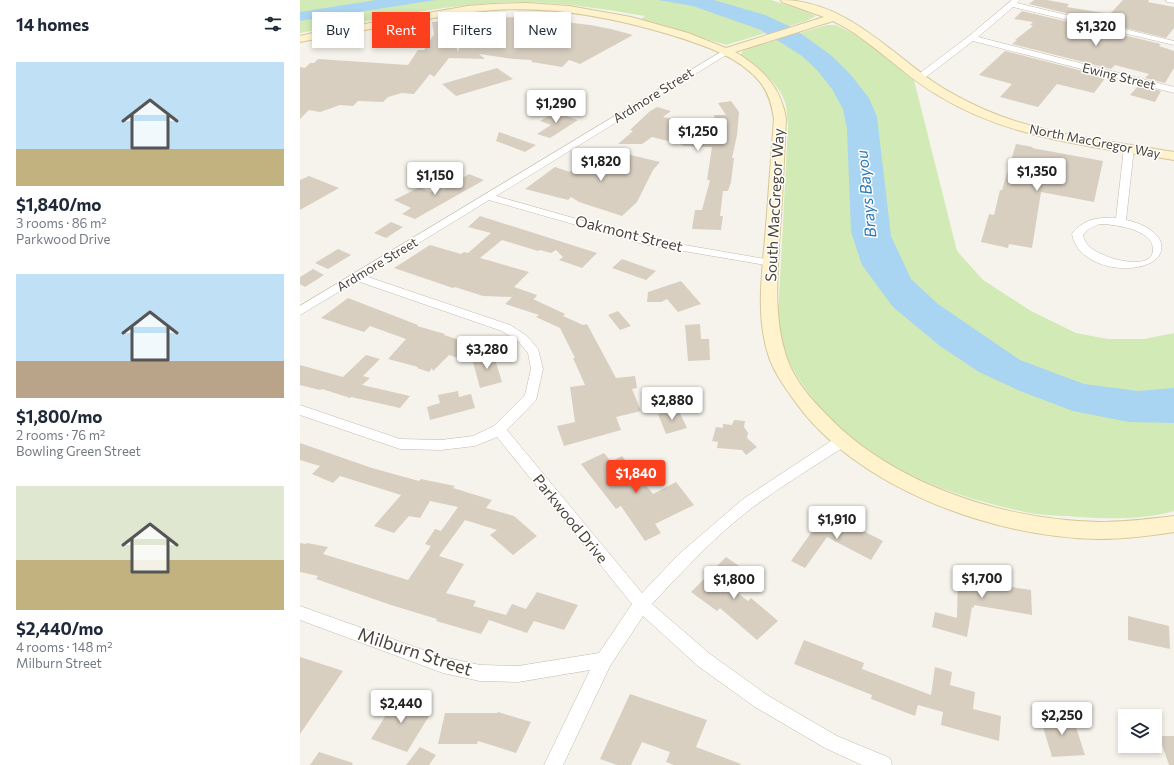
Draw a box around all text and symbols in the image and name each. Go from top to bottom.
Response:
chip: Buy [312,12,364,48]
chip: Rent [372,12,430,48]
chip: Filters [438,12,506,48]
chip: New [514,12,571,48]
icon: filters [262,13,284,35]
pin: $1,320 [1063,13,1129,47]
text: 14 homes [16,14,89,35]
text: $1,320 [1076,18,1116,34]
street label: Ewing Street [1081,59,1157,93]
street label: Ardmore Street [610,64,696,126]
icon: home [114,88,186,160]
pin: $1,290 [523,90,589,124]
text: $1,290 [536,95,576,111]
pin: $1,250 [665,118,731,152]
street label: North MacGregor Way [1028,120,1162,162]
text: $1,250 [678,123,718,139]
street label: South MacGregor Way [761,128,787,282]
pin: $1,820 [568,148,634,182]
water label: Brays Bayou [851,149,880,239]
text: $1,820 [581,153,621,169]
pin: $1,350 [1004,158,1070,192]
pin: $1,150 [402,162,468,196]
text: $1,350 [1017,163,1057,179]
text: $1,150 [416,167,454,183]
text: $1,840/mo [16,194,102,215]
street label: Oakmont Street [574,211,685,255]
text: 3 rooms · 86 m² [16,215,107,231]
text: Parkwood Drive [16,231,110,247]
street label: Ardmore Street [334,234,420,294]
icon: home [114,300,186,372]
pin: $3,280 [454,336,520,370]
text: $3,280 [466,341,508,357]
pin: $2,880 [639,387,705,421]
text: $2,880 [651,392,693,408]
text: $1,800/mo [16,406,102,427]
text: 2 rooms · 76 m² [16,427,105,443]
text: Bowling Green Street [16,443,141,459]
pin: $1,840 [603,460,669,494]
text: $1,840 [615,465,657,481]
street label: Parkwood Drive [530,470,612,566]
pin: $1,910 [804,506,870,540]
text: $1,910 [818,511,856,527]
icon: home [114,512,186,584]
pin: $1,700 [949,565,1015,599]
pin: $1,800 [701,566,767,600]
text: $1,700 [962,570,1002,586]
text: $1,800 [713,571,755,587]
text: $2,440/mo [16,618,104,639]
street label: Milburn Street [355,622,475,680]
text: 4 rooms · 148 m² [16,639,112,655]
text: Milburn Street [16,655,102,671]
pin: $2,440 [368,690,434,724]
text: $2,440 [380,695,422,711]
pin: $2,250 [1029,702,1095,736]
text: $2,250 [1041,707,1083,723]
map controls [1118,709,1162,753]
button: layers [1118,709,1162,753]

